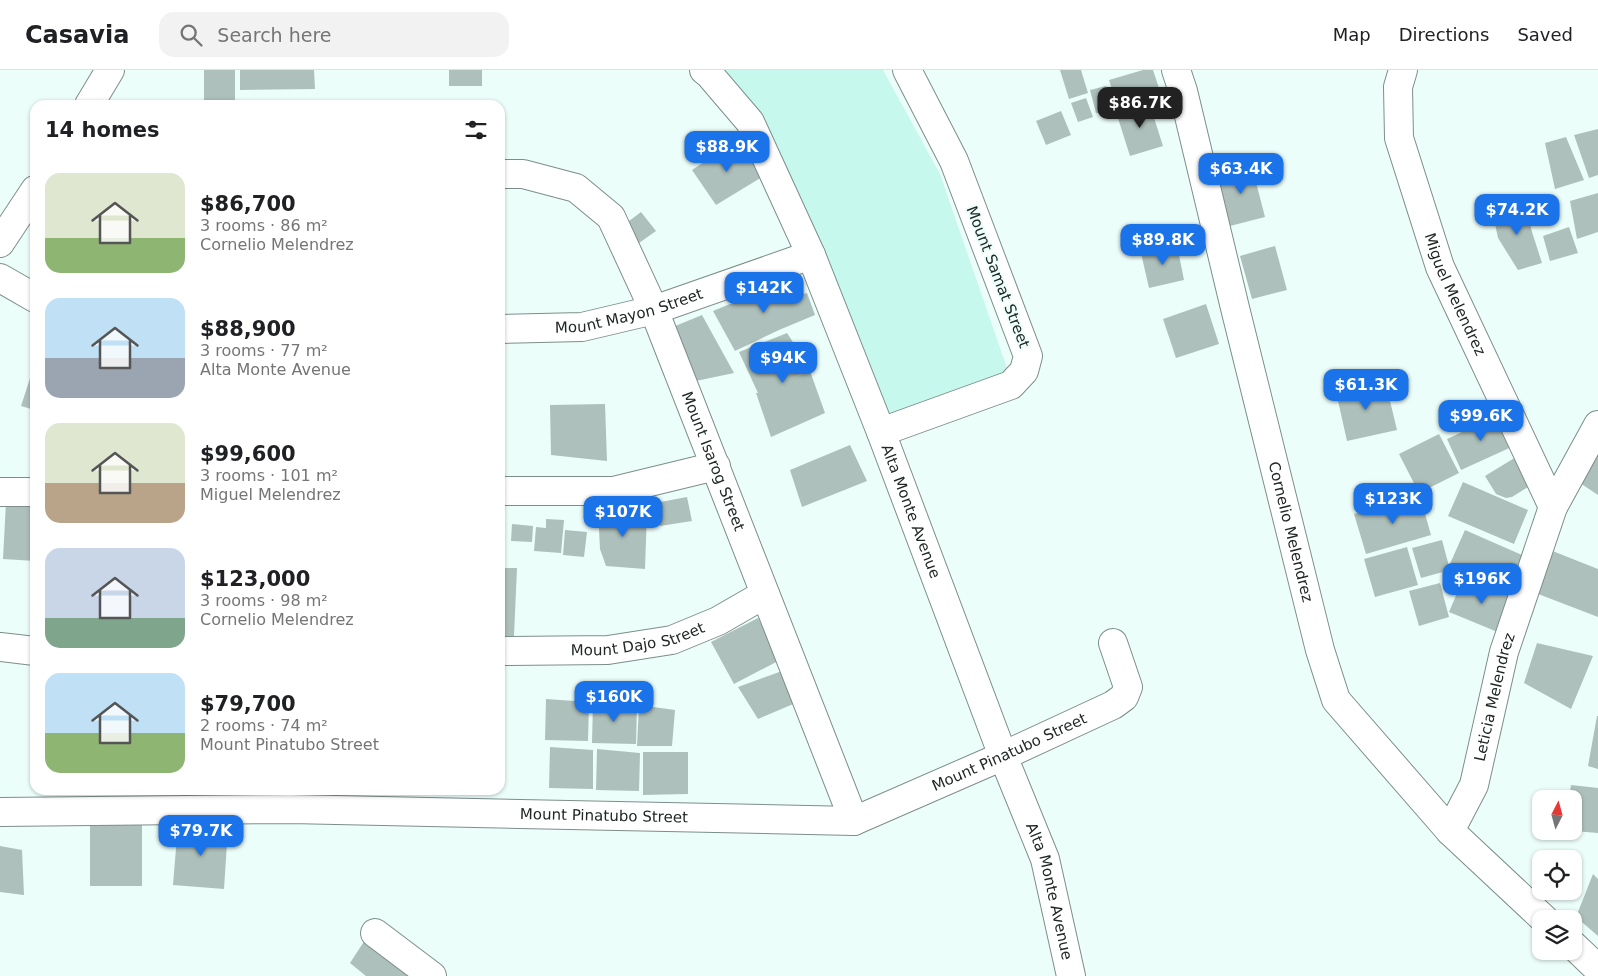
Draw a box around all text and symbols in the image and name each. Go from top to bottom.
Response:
search box [159,12,509,57]
text: Casavia [25,21,129,49]
icon: search [177,21,205,49]
text: Search here [217,24,332,46]
text: Map [1333,24,1371,45]
text: Directions [1399,24,1489,45]
text: Saved [1517,24,1573,45]
pin: $86.7K [1099,87,1181,129]
text: $86.7K [1108,93,1172,112]
icon: filters [462,116,490,144]
text: 14 homes [45,118,160,142]
pin: $88.9K [686,131,768,173]
text: $88.9K [695,137,759,156]
pin: $63.4K [1200,152,1282,195]
text: $63.4K [1209,159,1273,178]
text: $86,700 [200,192,296,216]
icon: home [85,193,145,253]
pin: $74.2K [1476,194,1558,236]
text: $74.2K [1485,200,1549,219]
street label: Mount Samat Street [963,204,1033,351]
text: 3 rooms · 86 m² [200,216,328,235]
pin: $89.8K [1122,224,1204,266]
text: $89.8K [1131,230,1195,249]
street label: Miguel Melendrez [1421,231,1489,359]
text: Cornelio Melendrez [200,235,354,254]
pin: $142K [729,272,799,314]
text: $142K [736,278,792,297]
street label: Mount Mayon Street [555,285,705,337]
text: $88,900 [200,317,296,341]
icon: home [85,318,145,378]
text: 3 rooms · 77 m² [200,341,328,360]
pin: $94K [753,342,813,384]
text: $94K [760,348,806,367]
text: Alta Monte Avenue [200,360,351,379]
pin: $61.3K [1325,368,1407,411]
text: $61.3K [1334,375,1398,394]
street label: Mount Isarog Street [678,389,749,534]
pin: $99.6K [1440,400,1522,442]
text: $99.6K [1449,406,1513,425]
text: $99,600 [200,442,296,466]
street label: Alta Monte Avenue [878,442,944,581]
icon: home [85,443,145,503]
street label: Cornelio Melendrez [1265,460,1317,604]
text: 3 rooms · 101 m² [200,466,338,485]
pin: $123K [1358,482,1428,525]
text: Miguel Melendrez [200,485,341,504]
text: $123K [1365,489,1421,508]
pin: $107K [588,496,658,538]
text: $107K [595,502,651,521]
pin: $196K [1447,562,1517,605]
text: $123,000 [200,567,310,591]
icon: home [85,568,145,628]
text: $196K [1454,569,1510,588]
text: 3 rooms · 98 m² [200,591,328,610]
text: Cornelio Melendrez [200,610,354,629]
street label: Mount Dajo Street [571,619,707,659]
street label: Leticia Melendrez [1471,631,1519,763]
pin: $160K [579,680,649,723]
text: $160K [586,687,642,706]
text: $79,700 [200,692,296,716]
icon: home [85,693,145,753]
street label: Mount Pinatubo Street [929,709,1090,795]
text: 2 rooms · 74 m² [200,716,328,735]
text: Mount Pinatubo Street [200,735,379,754]
north arrow [1532,790,1582,840]
map controls [1532,790,1582,960]
street label: Mount Pinatubo Street [520,805,688,826]
pin: $79.7K [160,814,242,857]
street label: Alta Monte Avenue [1022,820,1076,962]
text: $79.7K [169,821,233,840]
button: locate [1532,850,1582,900]
button: layers [1532,910,1582,960]

